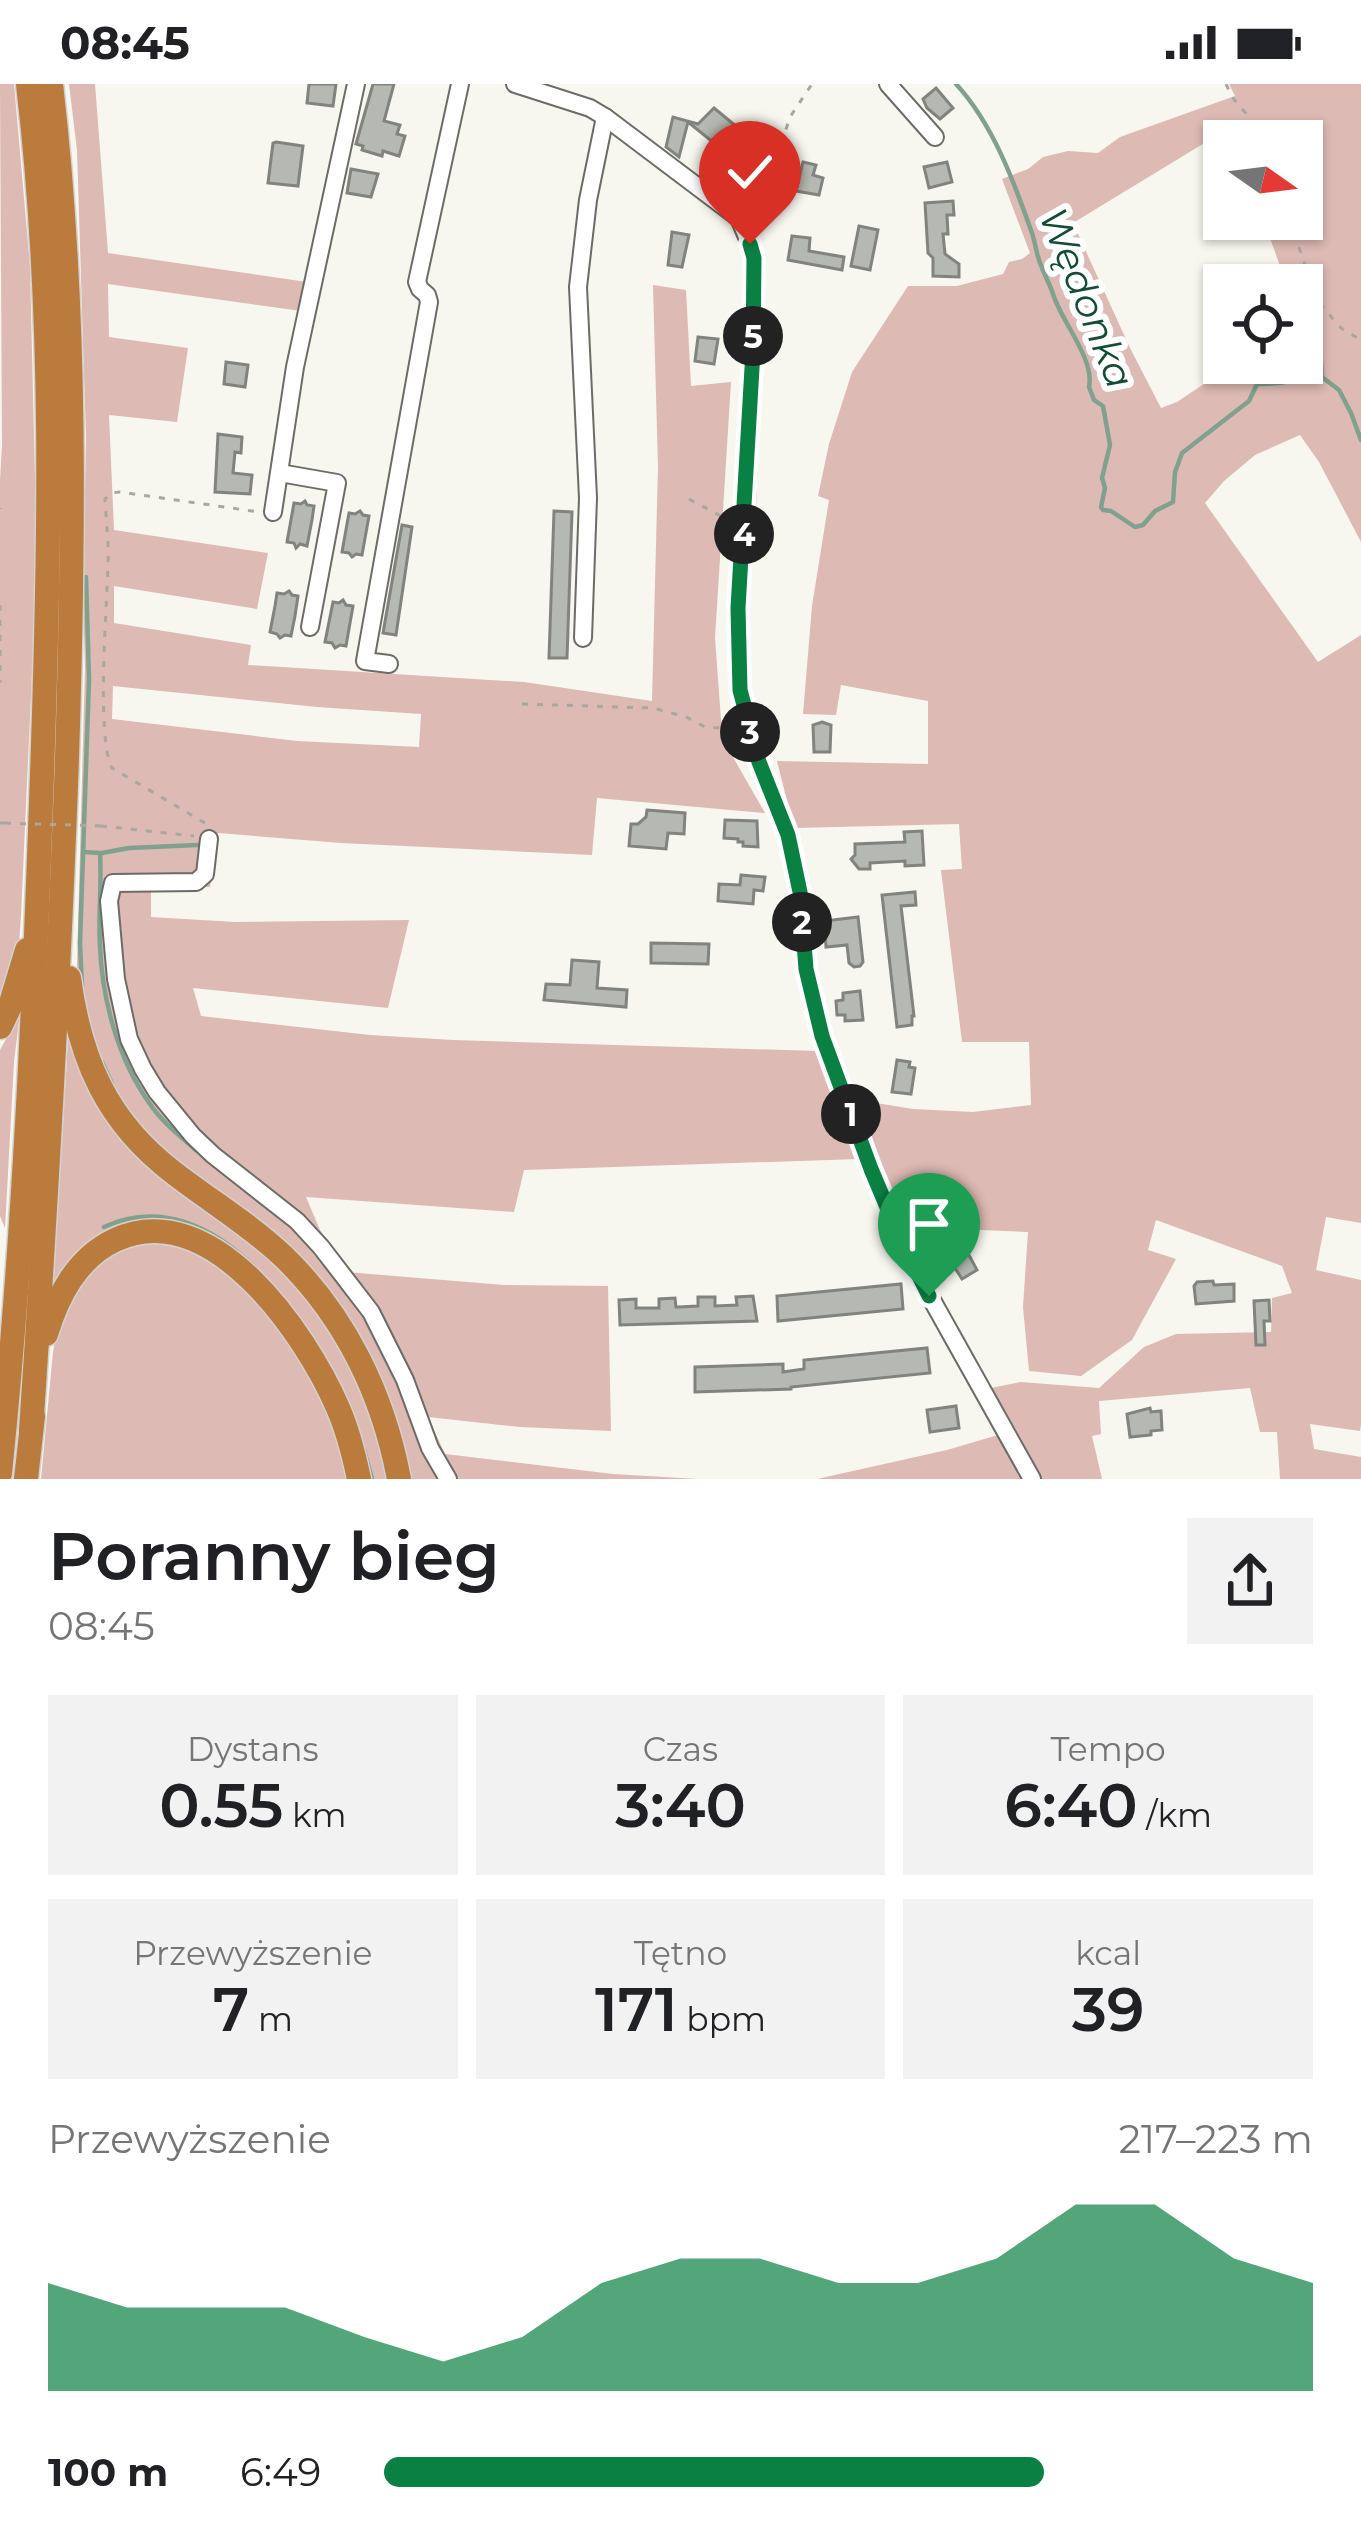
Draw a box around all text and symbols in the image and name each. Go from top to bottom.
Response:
text: 08:45 [60,15,190,70]
north arrow [1203,120,1323,240]
map controls [1203,120,1323,384]
pin [699,121,801,244]
icon: check [717,139,783,205]
water label: Wędonka [1029,201,1145,395]
button: locate [1203,264,1323,384]
pin: 5 [723,306,783,366]
text: 5 [743,316,763,356]
pin: 4 [714,504,774,564]
text: 4 [733,514,755,554]
pin: 3 [720,702,780,762]
text: 3 [740,712,760,752]
pin: 2 [772,892,832,952]
text: 2 [792,902,812,942]
pin: 1 [821,1084,881,1144]
text: 1 [845,1094,857,1134]
pin [878,1173,980,1296]
icon: arrive [896,1191,962,1257]
text: Poranny bieg [48,1516,500,1597]
button: share [1187,1518,1313,1644]
text: 08:45 [48,1602,155,1650]
text: Dystans [187,1729,319,1769]
text: Czas [643,1729,718,1769]
text: Tempo [1051,1729,1166,1769]
text: 0.55 [159,1769,283,1842]
text: 3:40 [615,1769,746,1842]
text: 6:40 [1004,1769,1138,1842]
text: km [283,1795,346,1835]
text: /km [1138,1795,1212,1835]
text: Przewyższenie [133,1933,372,1973]
text: Tętno [634,1933,727,1973]
text: kcal [1075,1933,1141,1973]
text: 7 [213,1973,249,2046]
text: 171 [595,1973,678,2046]
text: 39 [1072,1973,1144,2046]
text: m [249,1999,293,2039]
text: bpm [678,1999,766,2039]
text: Przewyższenie [48,2115,331,2163]
text: 217–223 m [1119,2115,1313,2163]
text: 100 m [48,2448,168,2496]
text: 6:49 [240,2448,321,2496]

